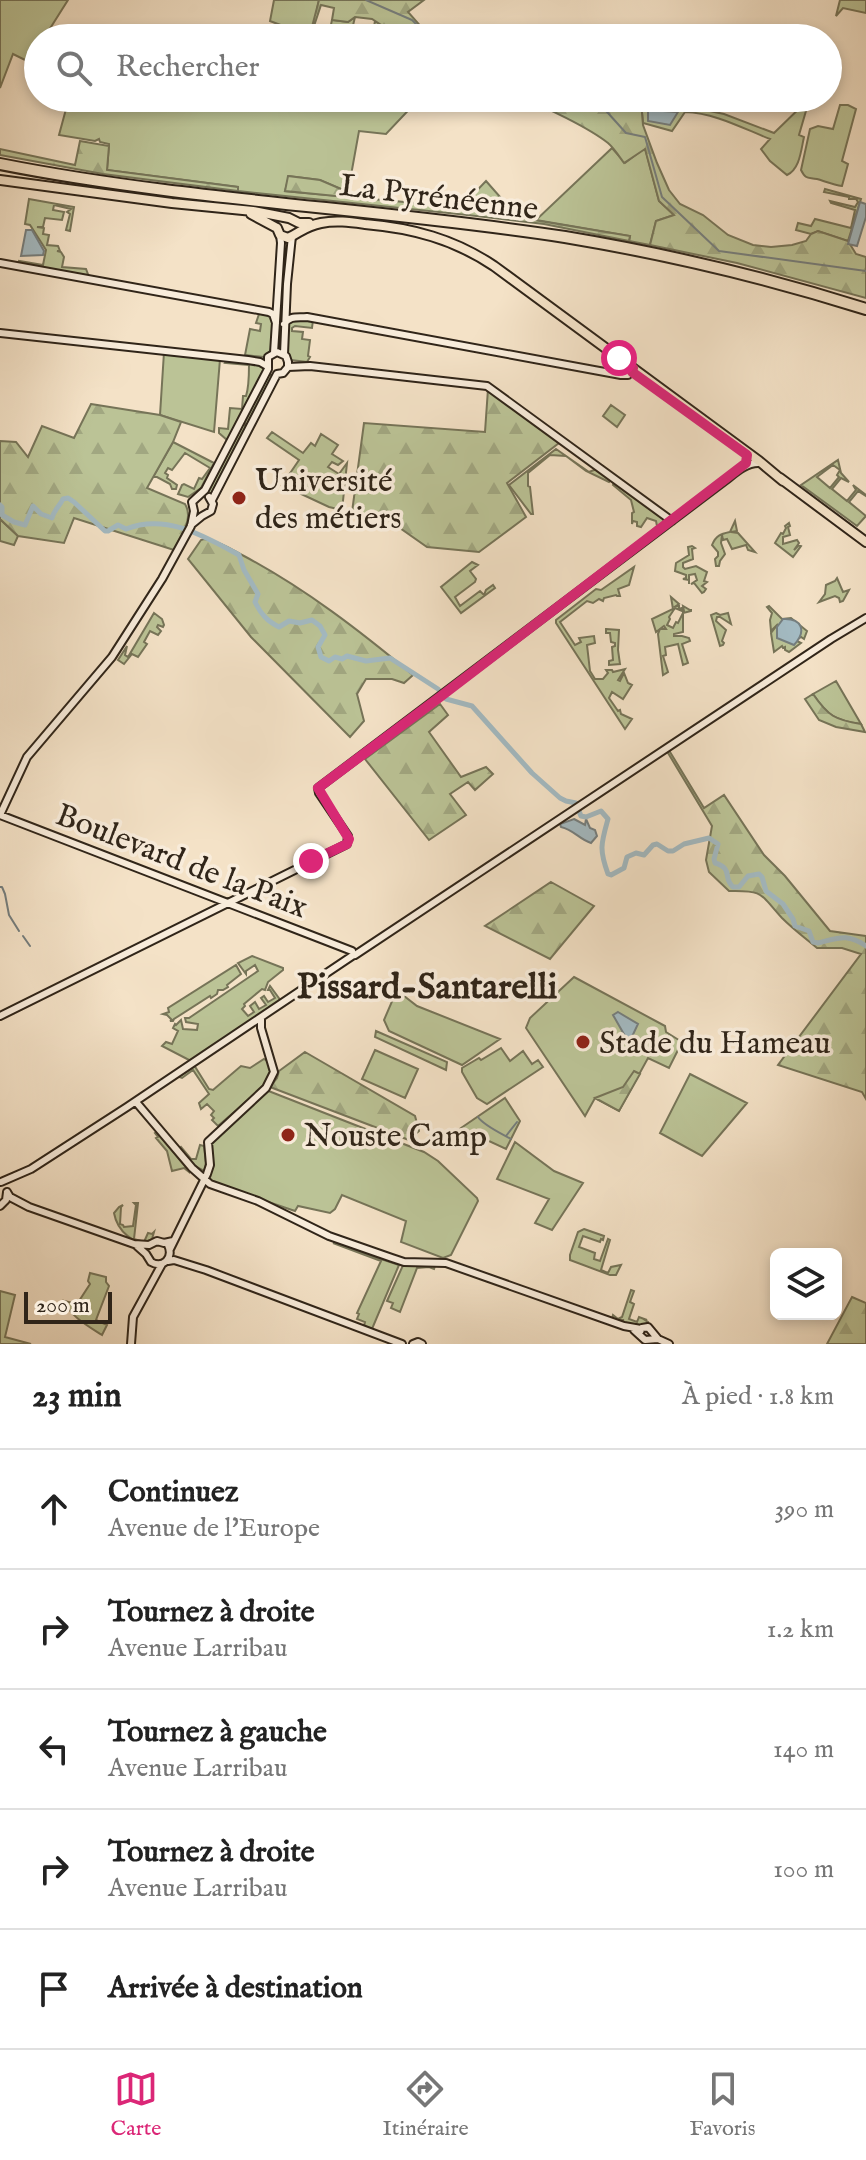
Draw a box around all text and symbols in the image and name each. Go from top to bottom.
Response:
search box [24,24,842,112]
icon: search [52,46,96,90]
text: Rechercher [116,49,260,87]
street label: La Pyrénéenne [337,166,540,231]
route start [601,340,637,376]
place label: Université des métiers [255,462,401,540]
marker: Université des métiers [230,489,248,507]
street label: Boulevard de la Paix [49,795,313,929]
route end [293,843,329,879]
district label: Pissard-Santarelli [297,965,558,1011]
place label: Stade du Hameau [599,1024,831,1065]
marker: Stade du Hameau [574,1033,592,1051]
place label: Nouste Camp [304,1117,487,1158]
marker: Nouste Camp [279,1126,297,1144]
map controls [770,1248,842,1320]
button: layers [770,1248,842,1320]
scale bar [24,1288,112,1324]
text: 200 m [36,1292,90,1320]
text: 23 min [32,1375,122,1418]
text: À pied · 1.8 km [682,1380,834,1413]
text: Continuez [108,1474,239,1512]
icon: ahead [32,1487,76,1531]
text: 390 m [774,1493,834,1526]
text: Avenue de l'Europe [108,1512,320,1545]
text: Tournez à droite [108,1594,315,1632]
icon: right [32,1607,76,1651]
text: 1.2 km [767,1613,834,1646]
text: Avenue Larribau [108,1632,287,1665]
text: Tournez à gauche [108,1714,327,1752]
icon: left [32,1727,76,1771]
text: 140 m [773,1733,834,1766]
text: Avenue Larribau [108,1752,287,1785]
text: Tournez à droite [108,1834,315,1872]
icon: right [32,1847,76,1891]
text: 100 m [773,1853,834,1886]
text: Avenue Larribau [108,1872,287,1905]
icon: arrive [32,1967,76,2011]
text: Arrivée à destination [108,1970,363,2008]
tab: Carte [110,2067,161,2143]
tab: Itinéraire [382,2067,469,2143]
tab: Favoris [690,2067,756,2143]

